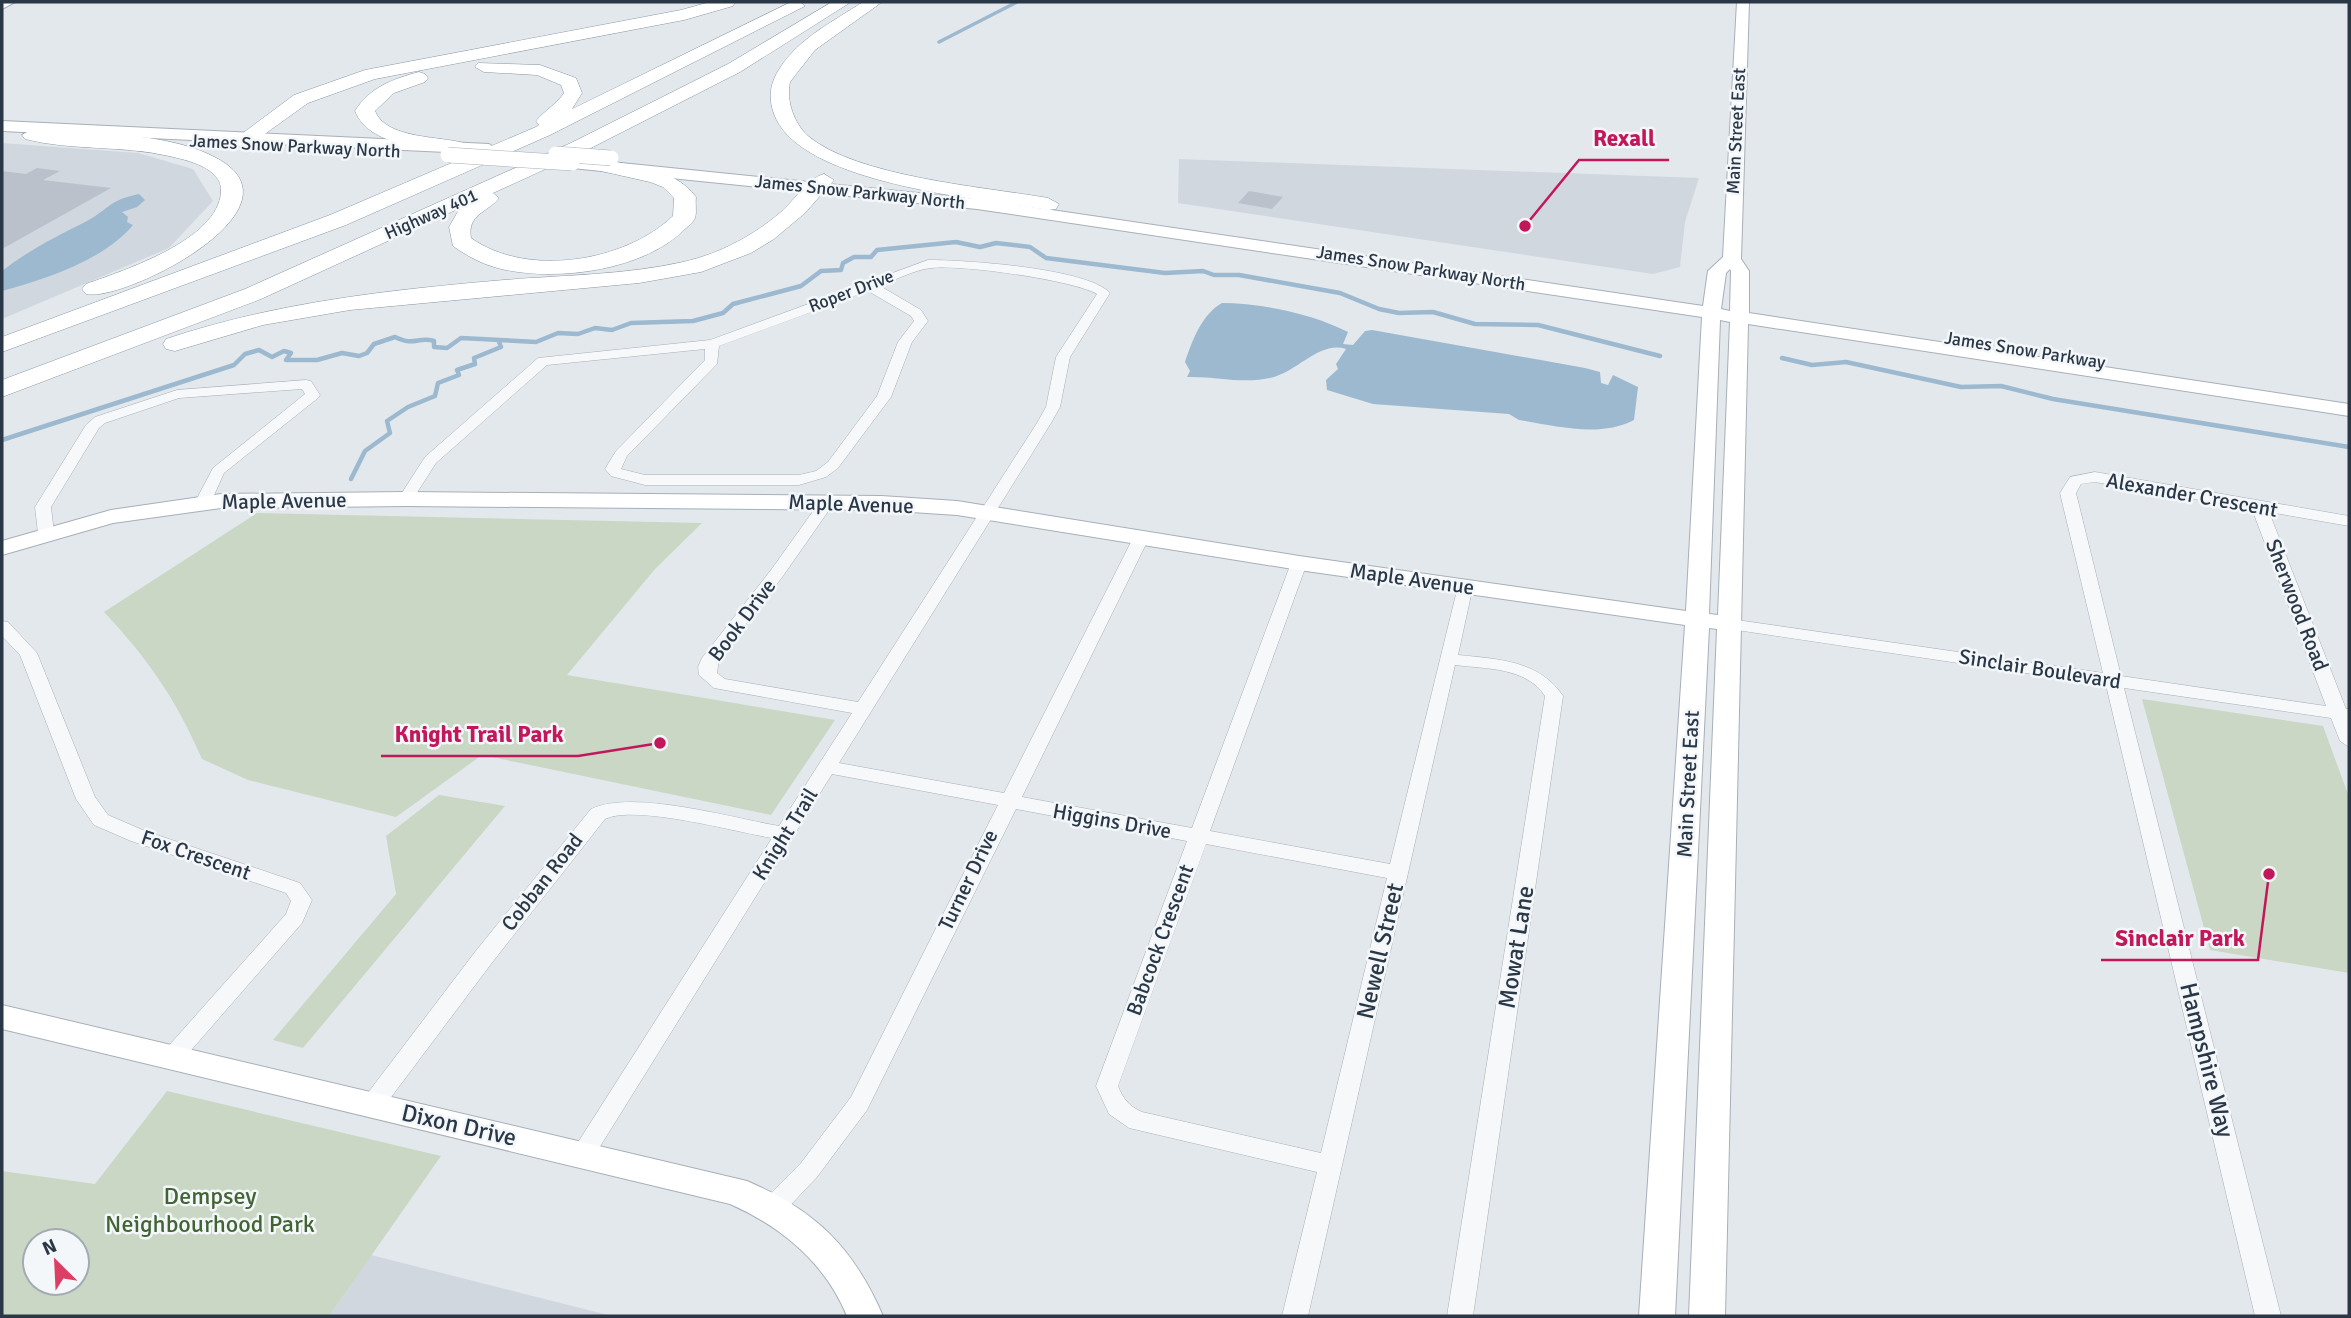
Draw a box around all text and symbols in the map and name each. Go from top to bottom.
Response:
street label: Main Street East [1722,67,1750,195]
callout: Rexall [1579,116,1669,160]
text: Rexall [1593,124,1655,153]
street label: James Snow Parkway North [189,129,401,163]
street label: James Snow Parkway North [754,170,966,214]
street label: Highway 401 [381,184,481,244]
street label: James Snow Parkway North [1315,241,1527,295]
street label: Roper Drive [805,265,897,317]
street label: James Snow Parkway [1943,326,2108,374]
street label: Alexander Crescent [2104,467,2280,523]
street label: Maple Avenue [221,487,347,515]
street label: Maple Avenue [788,489,914,519]
street label: Sherwood Road [2260,535,2334,675]
street label: Maple Avenue [1348,557,1476,601]
street label: Book Drive [703,574,781,666]
street label: Sinclair Boulevard [1957,643,2123,695]
street label: Main Street East [1671,710,1705,858]
callout: Knight Trail Park [381,712,578,756]
text: Knight Trail Park [395,720,563,749]
street label: Knight Trail [747,783,823,885]
street label: Higgins Drive [1051,798,1173,844]
street label: Fox Crescent [138,824,254,886]
street label: Turner Drive [932,825,1004,935]
street label: Cobban Road [496,828,588,936]
street label: Babcock Crescent [1121,861,1199,1019]
street label: Newell Street [1350,880,1410,1022]
street label: Mowat Lane [1491,883,1541,1011]
callout: Sinclair Park [2101,916,2258,960]
text: Sinclair Park [2115,924,2245,953]
street label: Hampshire Way [2173,979,2241,1141]
street label: Dixon Drive [399,1097,519,1153]
park label: Dempsey Neighbourhood Park [105,1181,315,1239]
north arrow [21,1227,91,1297]
text: N [39,1234,60,1261]

